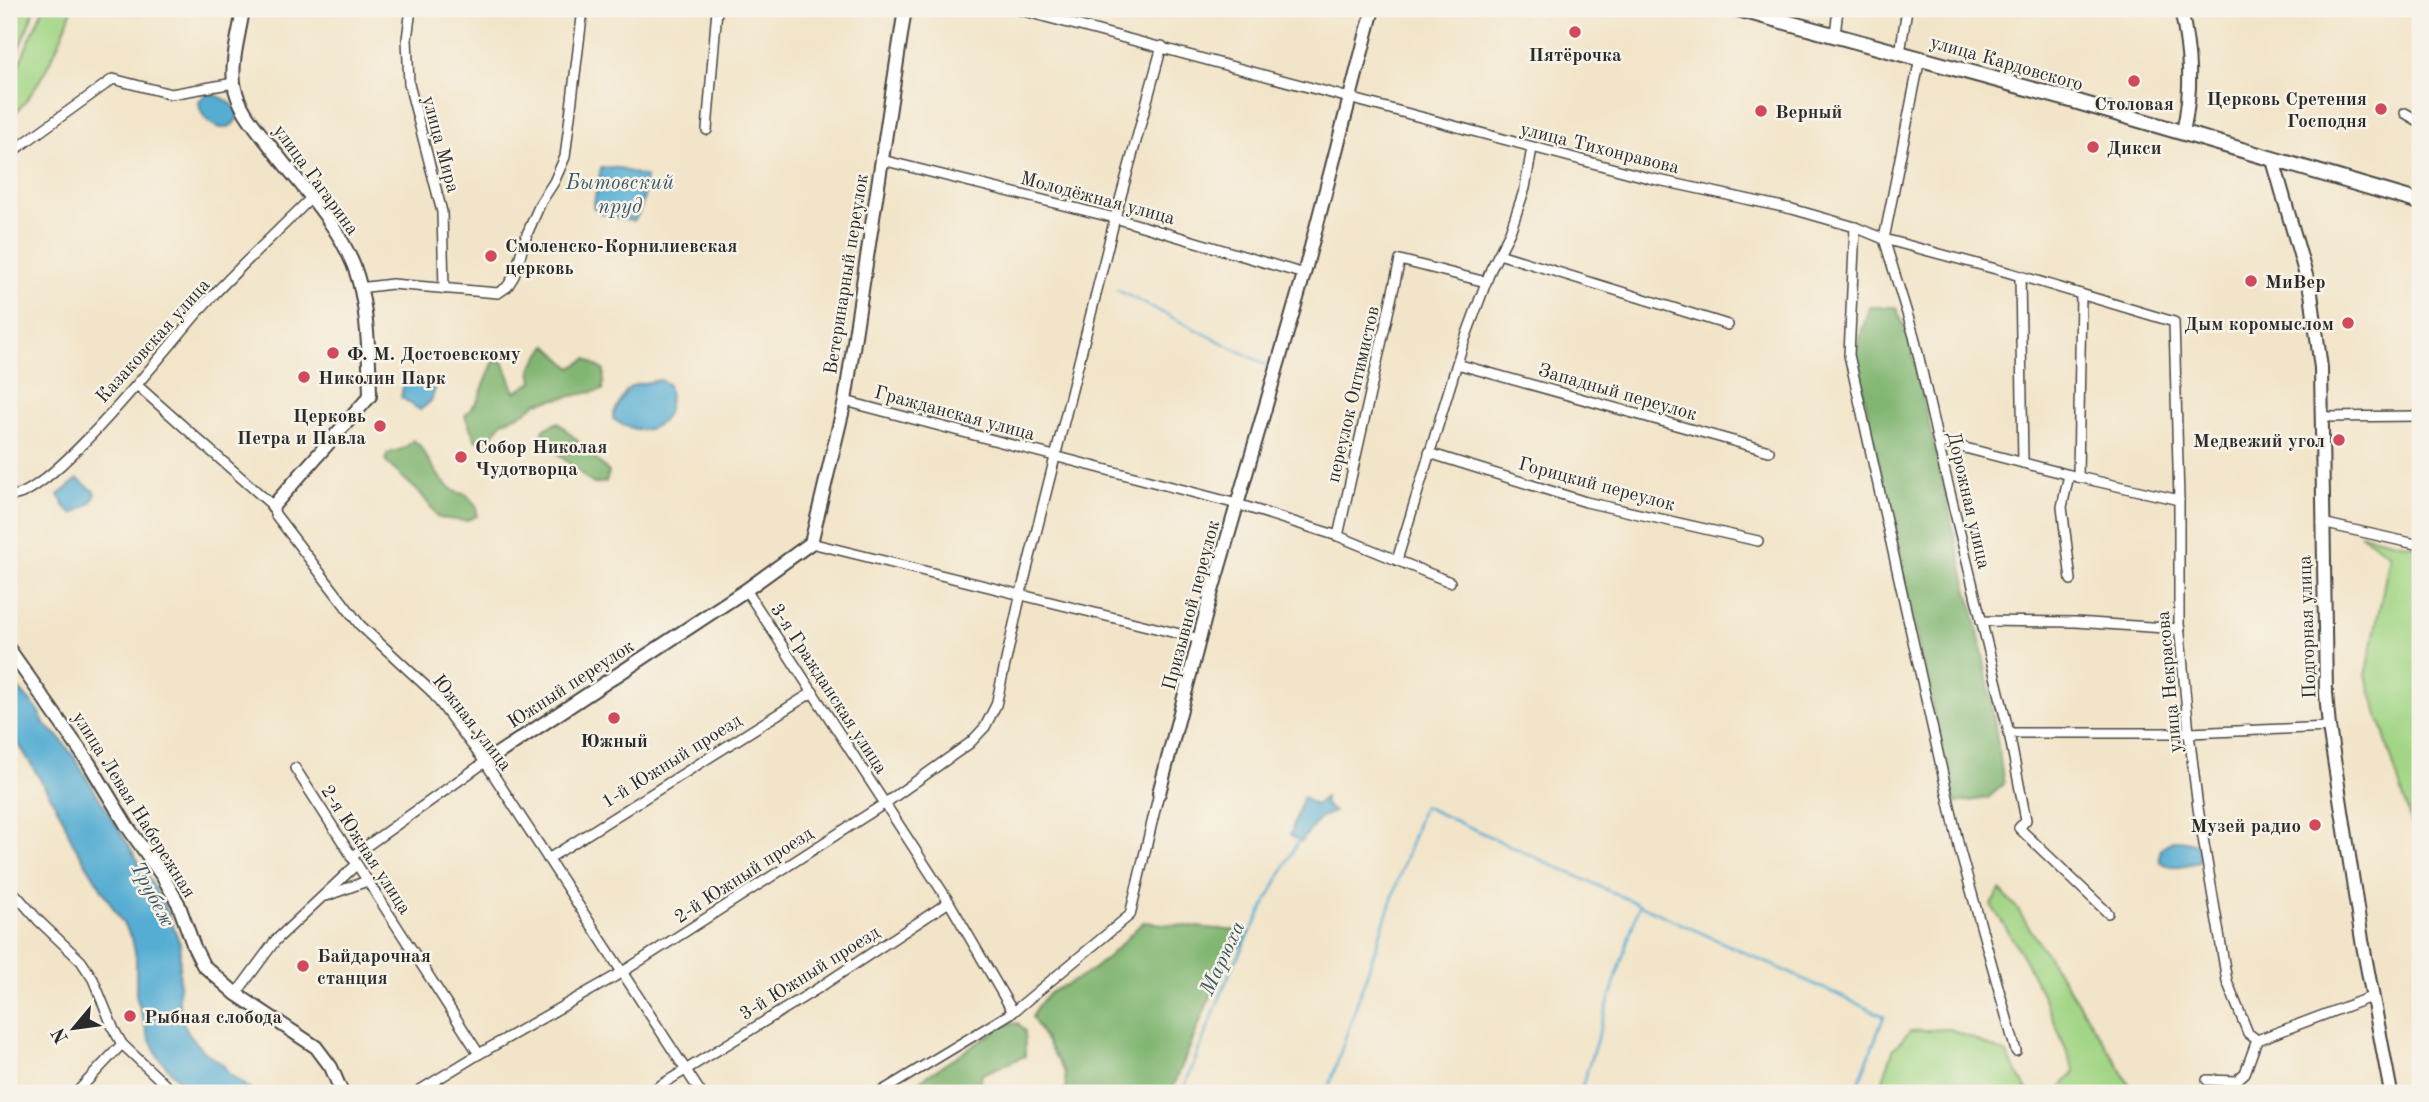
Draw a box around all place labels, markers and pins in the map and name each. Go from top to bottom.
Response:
marker: Пятёрочка [1567,24,1583,40]
place label: Пятёрочка [1528,47,1622,66]
marker: Столовая [2126,73,2142,89]
place label: Церковь Сретения Господня [2207,91,2367,132]
place label: Столовая [2094,96,2174,115]
marker: Церковь Сретения Господня [2373,101,2389,117]
marker: Верный [1753,103,1769,119]
place label: Верный [1775,104,1843,123]
marker: Дикси [2085,139,2101,155]
place label: Дикси [2107,140,2162,159]
place label: Смоленско-Корнилиевская церковь [505,238,737,279]
marker: Смоленско-Корнилиевская церковь [483,248,499,264]
marker: МиВер [2243,273,2259,289]
place label: МиВер [2265,274,2326,293]
marker: Дым коромыслом [2340,315,2356,331]
place label: Дым коромыслом [2184,316,2334,335]
marker: Ф. М. Достоевскому [325,345,341,361]
place label: Ф. М. Достоевскому [347,346,521,365]
marker: Николин Парк [296,369,312,385]
place label: Николин Парк [318,370,446,389]
place label: Церковь Петра и Павла [237,408,366,449]
marker: Церковь Петра и Павла [372,418,388,434]
marker: Медвежий угол [2331,432,2347,448]
place label: Медвежий угол [2193,433,2325,452]
place label: Собор Николая Чудотворца [475,439,607,480]
marker: Собор Николая Чудотворца [453,449,469,465]
marker: Южный [606,710,622,726]
place label: Южный [580,733,648,752]
marker: Музей радио [2307,817,2323,833]
place label: Музей радио [2190,818,2301,837]
place label: Байдарочная станция [317,948,431,989]
marker: Байдарочная станция [295,958,311,974]
marker: Рыбная слобода [122,1008,138,1024]
place label: Рыбная слобода [144,1009,283,1028]

